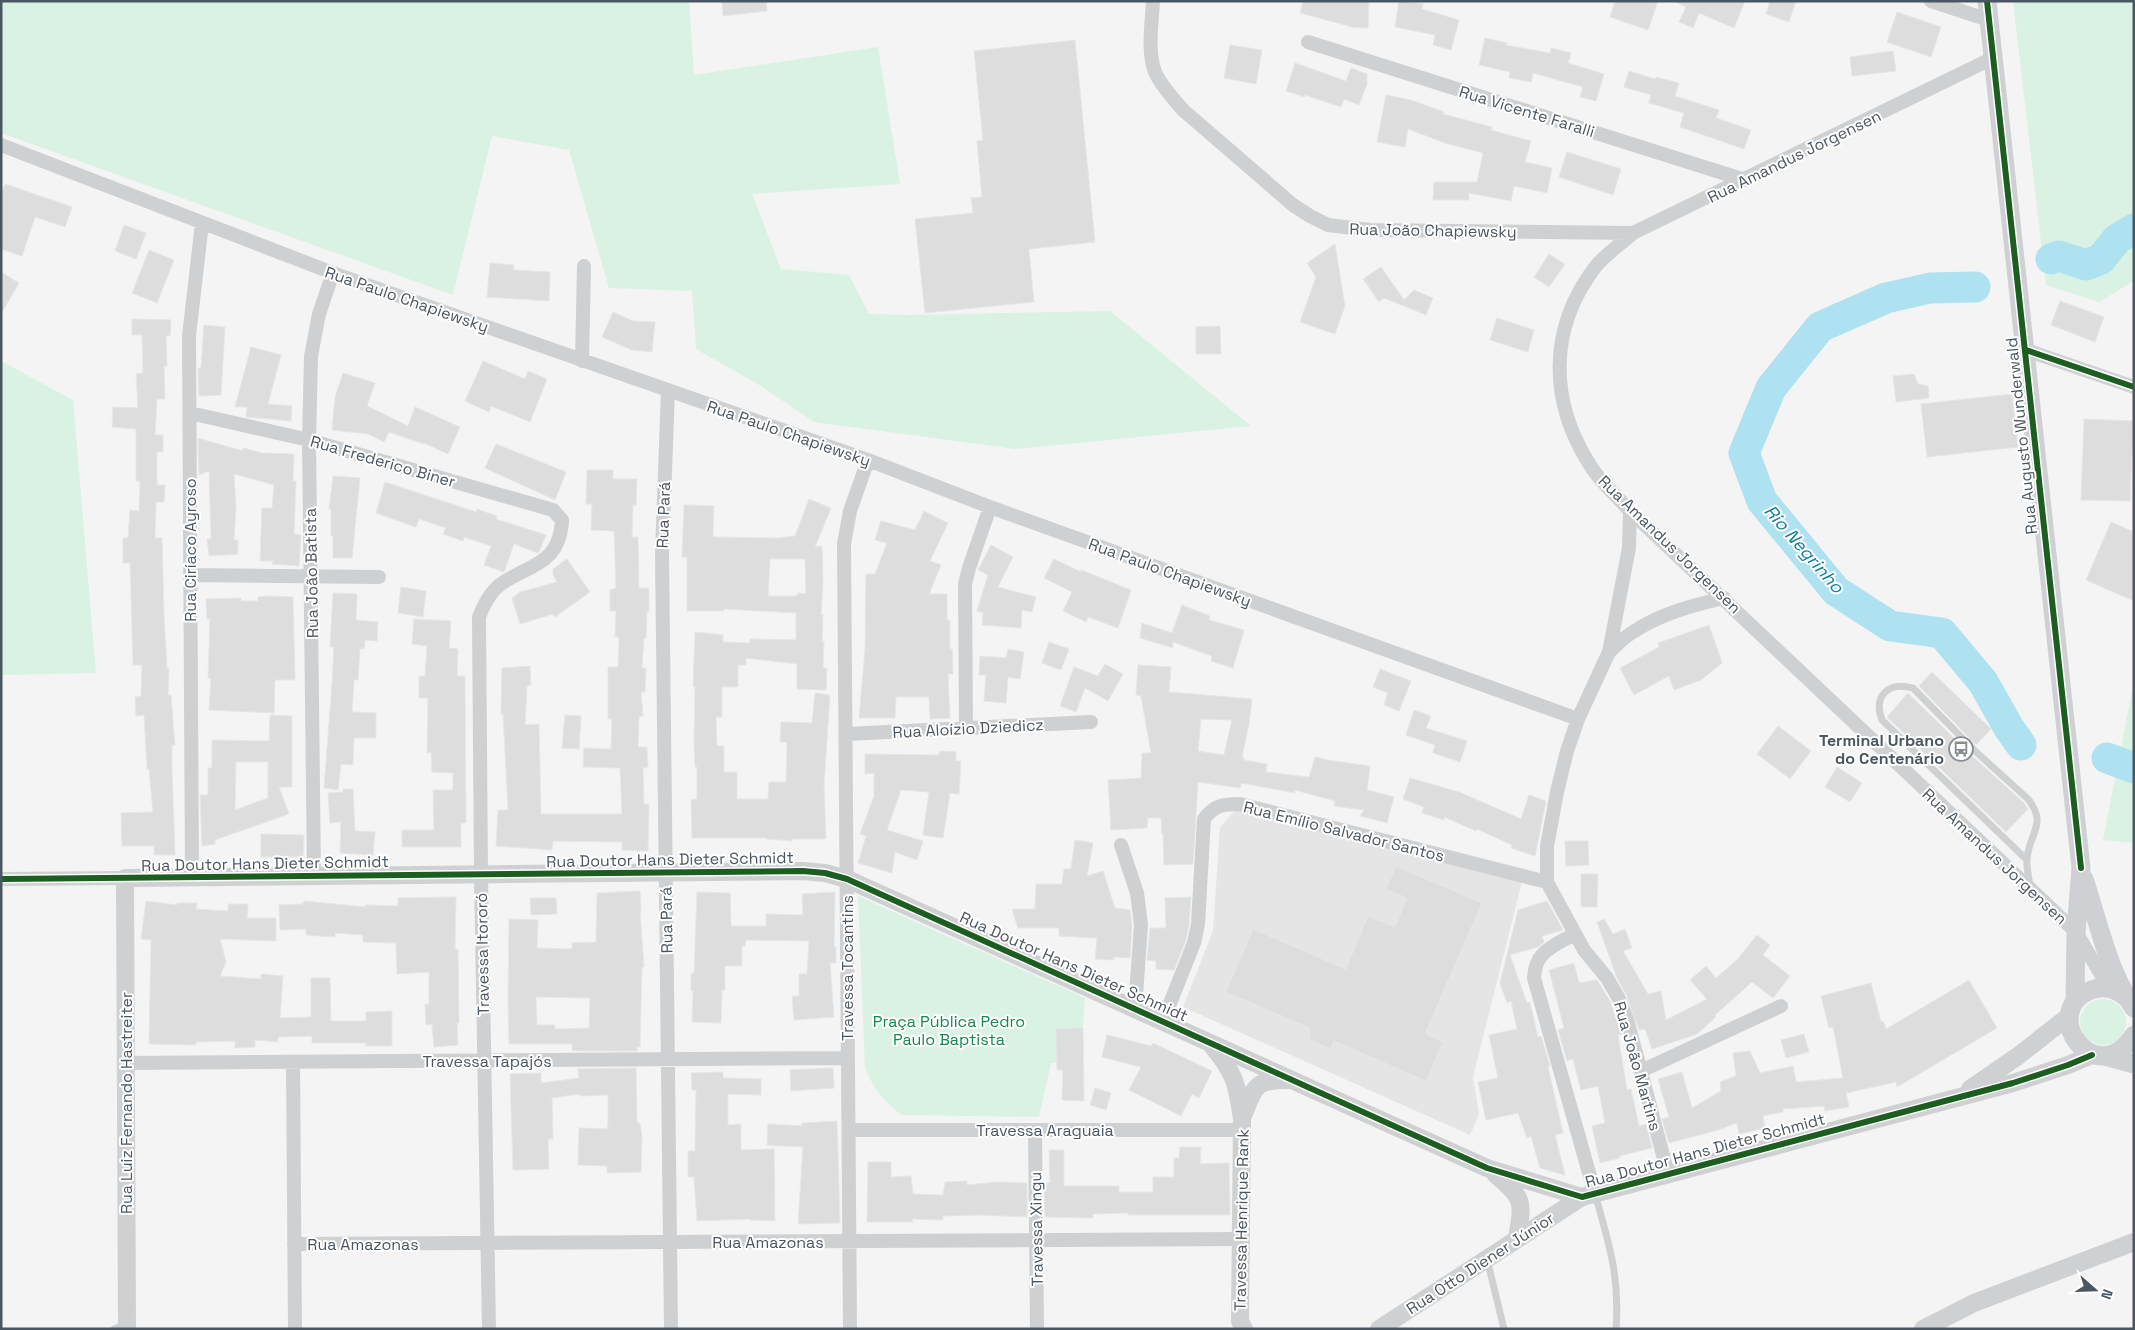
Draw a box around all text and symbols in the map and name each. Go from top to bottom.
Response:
street label: Rua Vicente Faralli [1457,81,1597,142]
street label: Rua Amandus Jorgensen [1704,105,1884,208]
street label: Rua João Chapiewsky [1349,219,1517,242]
street label: Rua Paulo Chapiewsky [322,262,491,337]
street label: Rua Augusto Wunderwald [2001,337,2042,535]
street label: Rua Paulo Chapiewsky [704,396,873,471]
street label: Rua Frederico Biner [308,431,458,492]
street label: Rua Amandus Jorgensen [1594,471,1745,618]
street label: Rua Ciríaco Ayroso [180,478,201,622]
street label: Rua Pará [652,481,675,549]
water label: Rio Negrinho [1760,500,1850,598]
street label: Rua João Batista [300,508,323,638]
street label: Rua Paulo Chapiewsky [1086,533,1254,612]
street label: Rua Aloízio Dziedicz [892,714,1044,743]
place label: Terminal Urbano do Centenário [1819,730,1944,769]
bus stop icon: Terminal Urbano do Centenário [1948,736,1974,762]
street label: Rua Amandus Jorgensen [1918,784,2071,929]
street label: Rua Emílio Salvador Santos [1241,796,1447,867]
street label: Rua Doutor Hans Dieter Schmidt [546,847,794,872]
street label: Rua Doutor Hans Dieter Schmidt [141,851,389,876]
street label: Rua Pará [655,886,678,954]
street label: Travessa Itororó [471,892,494,1016]
street label: Travessa Tocantins [837,895,858,1041]
street label: Rua Doutor Hans Dieter Schmidt [956,907,1191,1026]
street label: Rua Luiz Fernando Hastreiter [116,992,137,1214]
street label: Rua João Martins [1609,999,1666,1133]
park label: Praça Pública Pedro Paulo Baptista [873,1011,1025,1050]
street label: Travessa Tapajós [422,1051,552,1072]
street label: Rua Doutor Hans Dieter Schmidt [1583,1108,1827,1193]
street label: Travessa Araguaia [976,1120,1114,1141]
street label: Travessa Henrique Rank [1229,1129,1254,1311]
street label: Travessa Xingu [1025,1172,1048,1286]
street label: Rua Otto Diener Júnior [1402,1208,1558,1319]
street label: Rua Amazonas [712,1232,824,1253]
street label: Rua Amazonas [307,1234,419,1255]
north arrow [2070,1265,2120,1315]
text: N [2097,1287,2117,1302]

